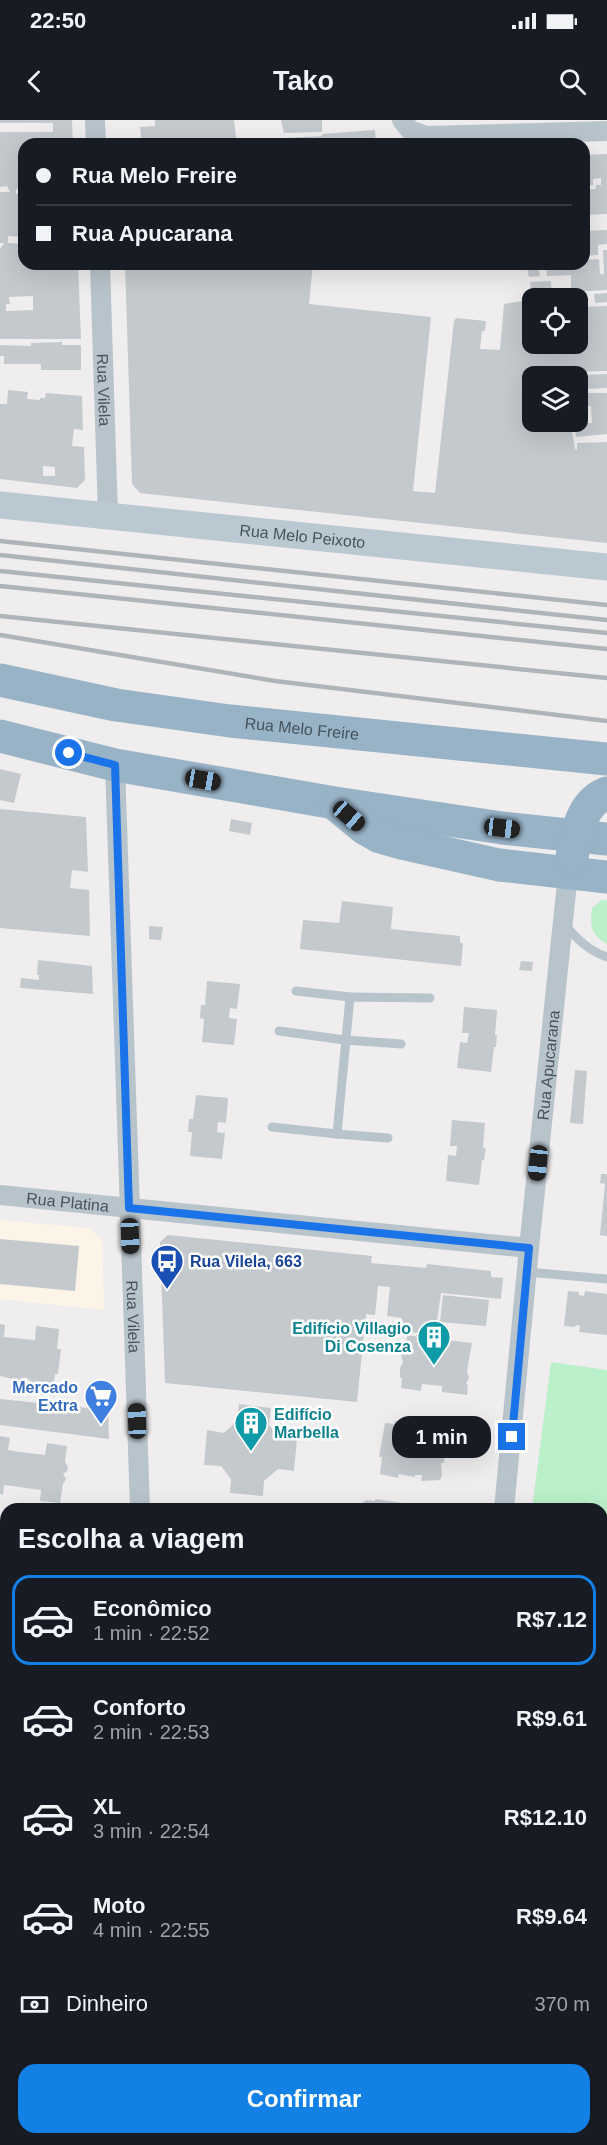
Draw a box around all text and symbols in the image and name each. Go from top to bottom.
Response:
text: 22:50 [30,8,86,33]
icon: back [18,65,51,98]
icon: search [556,65,589,98]
text: Tako [273,66,334,96]
text: Rua Melo Freire [72,163,237,188]
text: Rua Apucarana [72,221,233,246]
map controls [522,288,588,432]
button: locate [522,288,588,354]
street label: Rua Vilela [94,353,114,427]
button: layers [522,366,588,432]
street label: Rua Melo Peixoto [239,521,366,551]
street label: Rua Melo Freire [244,714,360,742]
route start [55,739,82,766]
car [184,768,222,792]
car [330,797,368,835]
car [483,817,521,839]
street label: Rua Apucarana [534,1009,562,1121]
car [527,1144,549,1182]
street label: Rua Platina [26,1189,110,1214]
car [120,1218,140,1254]
bus stop icon: Rua Vilela, 663 [149,1243,185,1290]
place label: Rua Vilela, 663 [190,1253,302,1270]
street label: Rua Vilela [124,1280,143,1353]
building icon: Edifício Villagio Di Cosenza [416,1319,452,1366]
place label: Edifício Villagio Di Cosenza [292,1320,411,1355]
supermarket icon: Mercado Extra [83,1378,119,1425]
place label: Mercado Extra [12,1379,78,1414]
car [127,1403,147,1439]
building icon: Edifício Marbella [233,1405,269,1452]
place label: Edifício Marbella [274,1406,339,1441]
callout: 1 min [392,1416,491,1458]
route end [498,1423,525,1450]
text: 1 min [415,1426,468,1448]
text: Escolha a viagem [18,1524,245,1554]
icon: car [21,1593,75,1647]
text: Econômico [93,1596,212,1621]
text: R$7.12 [516,1607,587,1632]
text: 1 min · 22:52 [93,1622,210,1644]
icon: car [21,1692,75,1746]
text: Conforto [93,1695,186,1720]
text: R$9.61 [516,1706,587,1731]
text: 2 min · 22:53 [93,1721,210,1743]
icon: car [21,1791,75,1845]
text: XL [93,1794,121,1819]
text: R$12.10 [504,1805,587,1830]
text: 3 min · 22:54 [93,1820,210,1842]
icon: car [21,1890,75,1944]
text: Moto [93,1893,146,1918]
text: R$9.64 [516,1904,587,1929]
text: 4 min · 22:55 [93,1919,210,1941]
icon: cash [18,1988,51,2021]
text: Dinheiro [66,1991,148,2016]
text: 370 m [534,1993,590,2015]
button: Confirmar [18,2064,590,2133]

